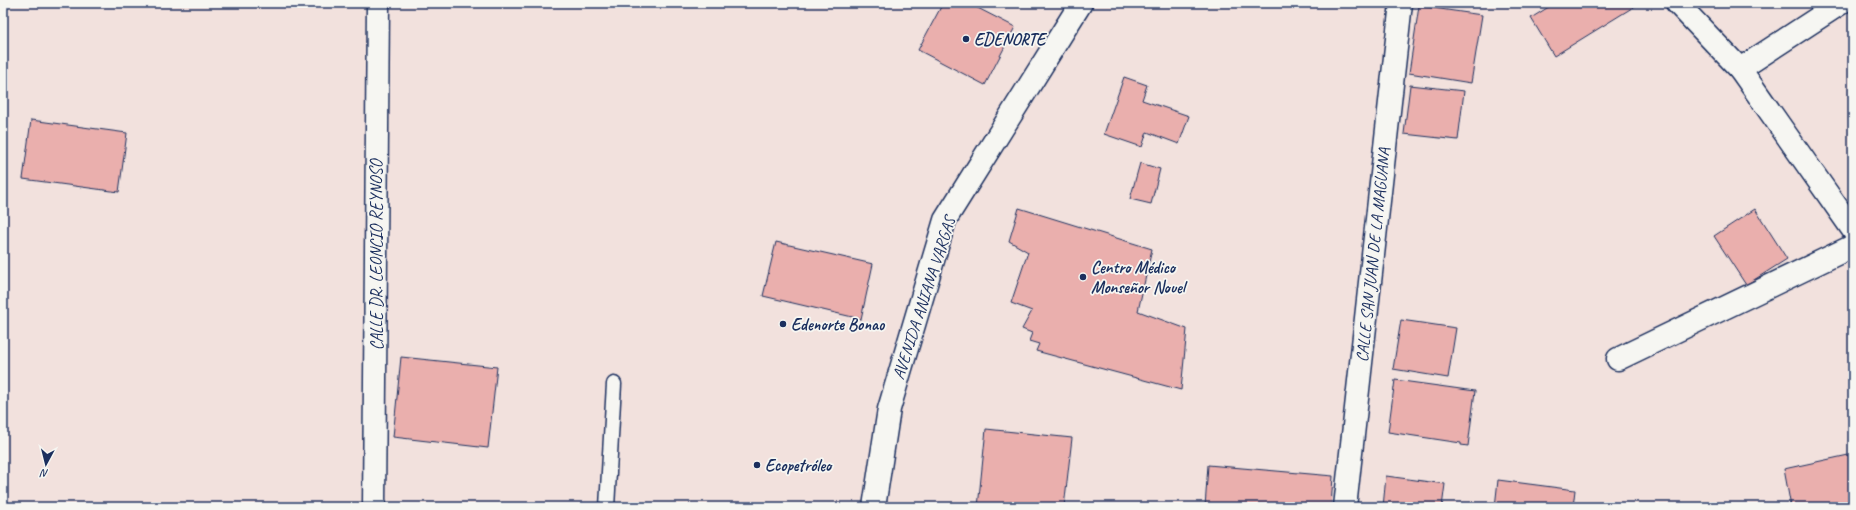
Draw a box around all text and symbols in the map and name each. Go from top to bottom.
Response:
place label: EDENORTE [974,29,1048,50]
marker: EDENORTE [961,34,971,44]
street label: CALLE SAN JUAN DE LA MAGUANA [1351,146,1395,363]
street label: CALLE DR. LEONCIO REYNOSO [366,157,387,350]
street label: AVENIDA ANIANA VARGAS [888,211,961,382]
place label: Centro Médico Monseñor Nouel [1091,257,1188,298]
marker: Centro Médico Monseñor Nouel [1078,272,1088,282]
place label: Edenorte Bonao [791,314,886,335]
marker: Edenorte Bonao [778,319,788,329]
north arrow [26,444,66,484]
place label: Ecopetróleo [765,455,833,476]
marker: Ecopetróleo [752,460,762,470]
text: N [38,466,49,481]

